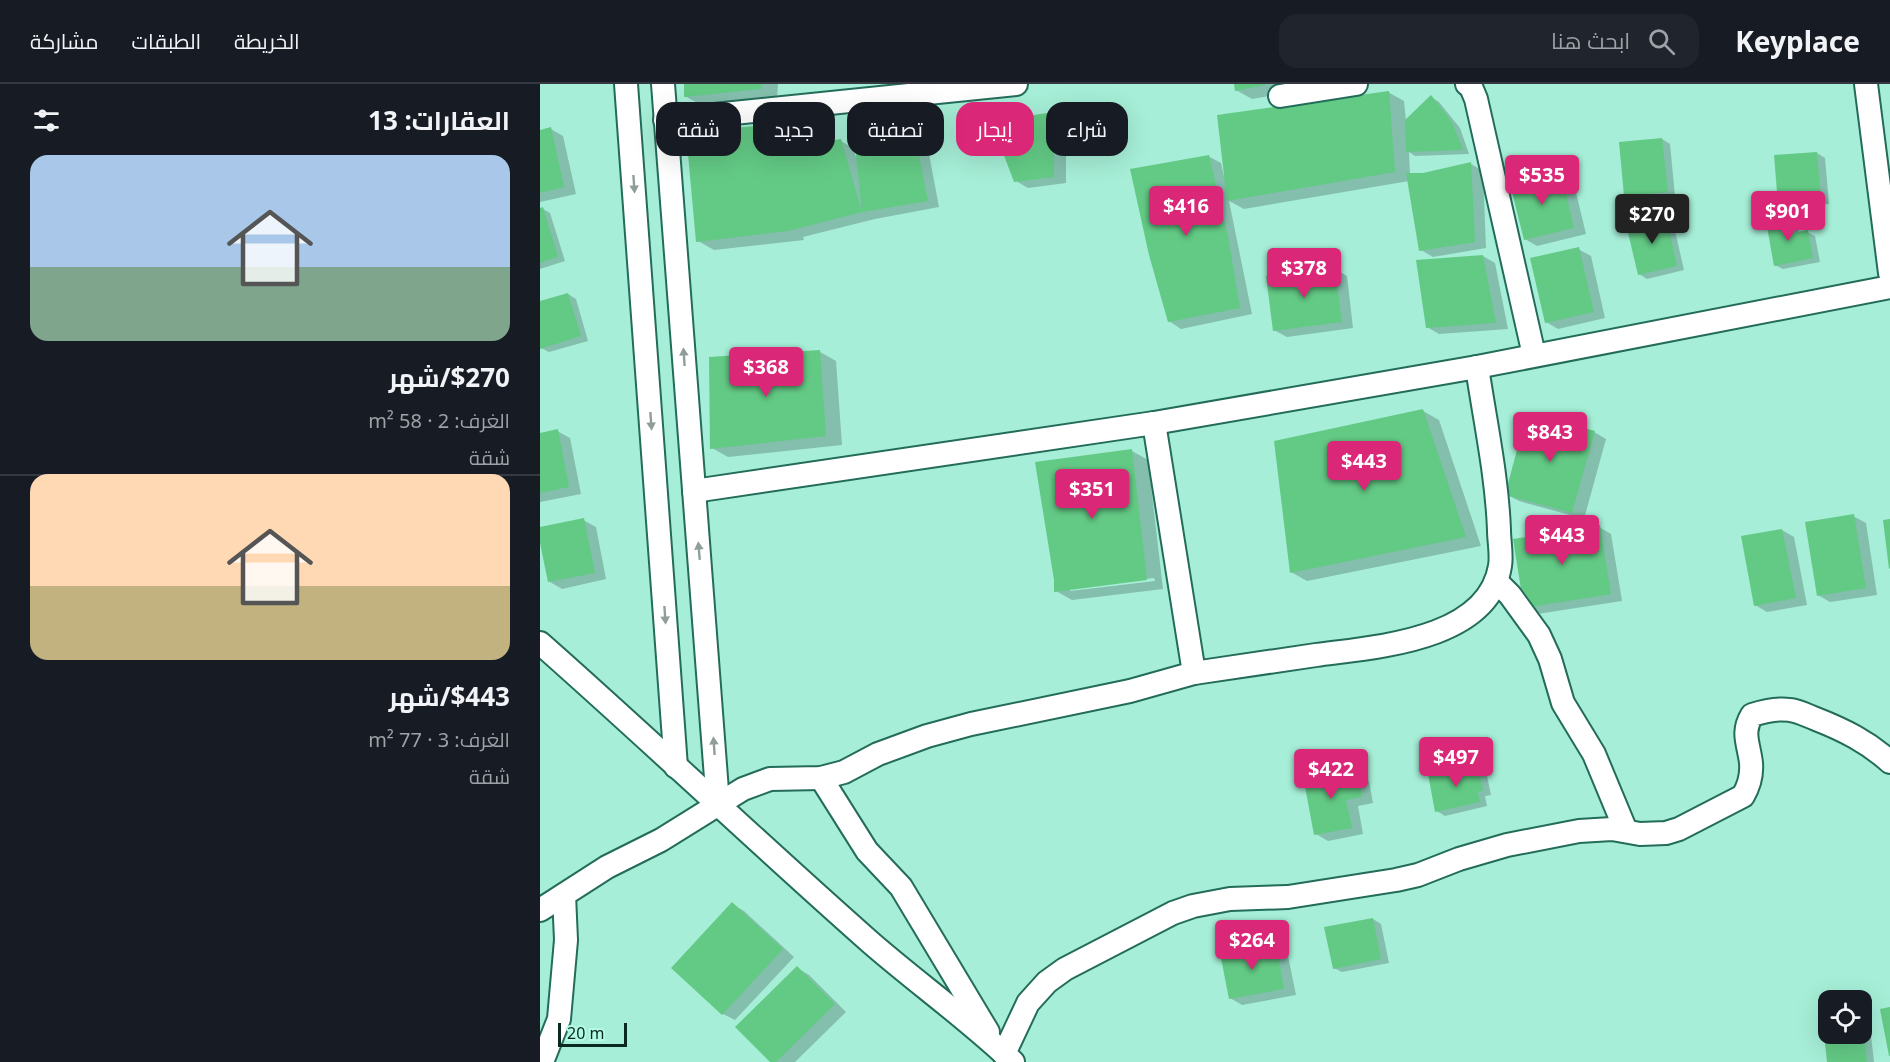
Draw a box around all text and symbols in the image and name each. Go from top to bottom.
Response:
search box [1279,14,1699,68]
text: Keyplace [1735,22,1860,60]
text: ابحث هنا [1551,25,1630,55]
icon: search [1645,25,1678,58]
text: مشاركة [30,27,99,55]
text: الطبقات [132,27,201,55]
text: الخريطة [234,27,300,55]
text: العقارات: 13 [368,102,510,138]
chip: شقة [656,102,741,156]
chip: جديد [753,102,835,156]
chip: تصفية [847,102,944,156]
chip: إيجار [956,102,1034,156]
chip: شراء [1046,102,1128,156]
icon: filters [30,104,63,137]
pin: $535 [1506,155,1578,206]
text: $535 [1519,161,1565,188]
one-way arrow [629,175,638,194]
pin: $416 [1150,186,1222,237]
pin: $901 [1752,191,1824,242]
text: $416 [1163,192,1209,219]
icon: home [216,194,324,302]
pin: $270 [1616,194,1688,245]
text: $901 [1765,197,1811,224]
text: $270 [1629,200,1675,227]
pin: $378 [1268,248,1340,299]
text: $378 [1281,254,1327,281]
one-way arrow [679,347,688,366]
pin: $368 [730,347,802,398]
text: $368 [743,353,789,380]
text: $270/شهر [389,359,510,395]
text: الغرف: 2 · 58 m² [368,407,510,434]
one-way arrow [646,411,655,430]
pin: $843 [1514,412,1586,463]
text: $843 [1527,418,1573,445]
pin: $443 [1328,441,1400,492]
text: شقة [469,444,510,471]
text: $443 [1341,447,1387,474]
pin: $351 [1056,469,1128,520]
text: $351 [1069,475,1115,502]
icon: home [216,513,324,621]
pin: $443 [1526,515,1598,566]
text: $443 [1539,521,1585,548]
one-way arrow [694,542,704,561]
one-way arrow [660,606,670,625]
text: $443/شهر [389,678,510,714]
text: الغرف: 3 · 77 m² [368,726,510,753]
one-way arrow [709,736,719,755]
pin: $497 [1420,737,1492,788]
text: $497 [1433,743,1479,770]
pin: $422 [1295,749,1367,800]
text: $422 [1308,755,1354,782]
text: شقة [469,763,510,790]
pin: $264 [1216,920,1288,971]
text: $264 [1229,926,1275,953]
map controls [1818,990,1872,1044]
button: locate [1818,990,1872,1044]
scale bar [558,1020,627,1048]
text: 20 m [567,1022,604,1044]

